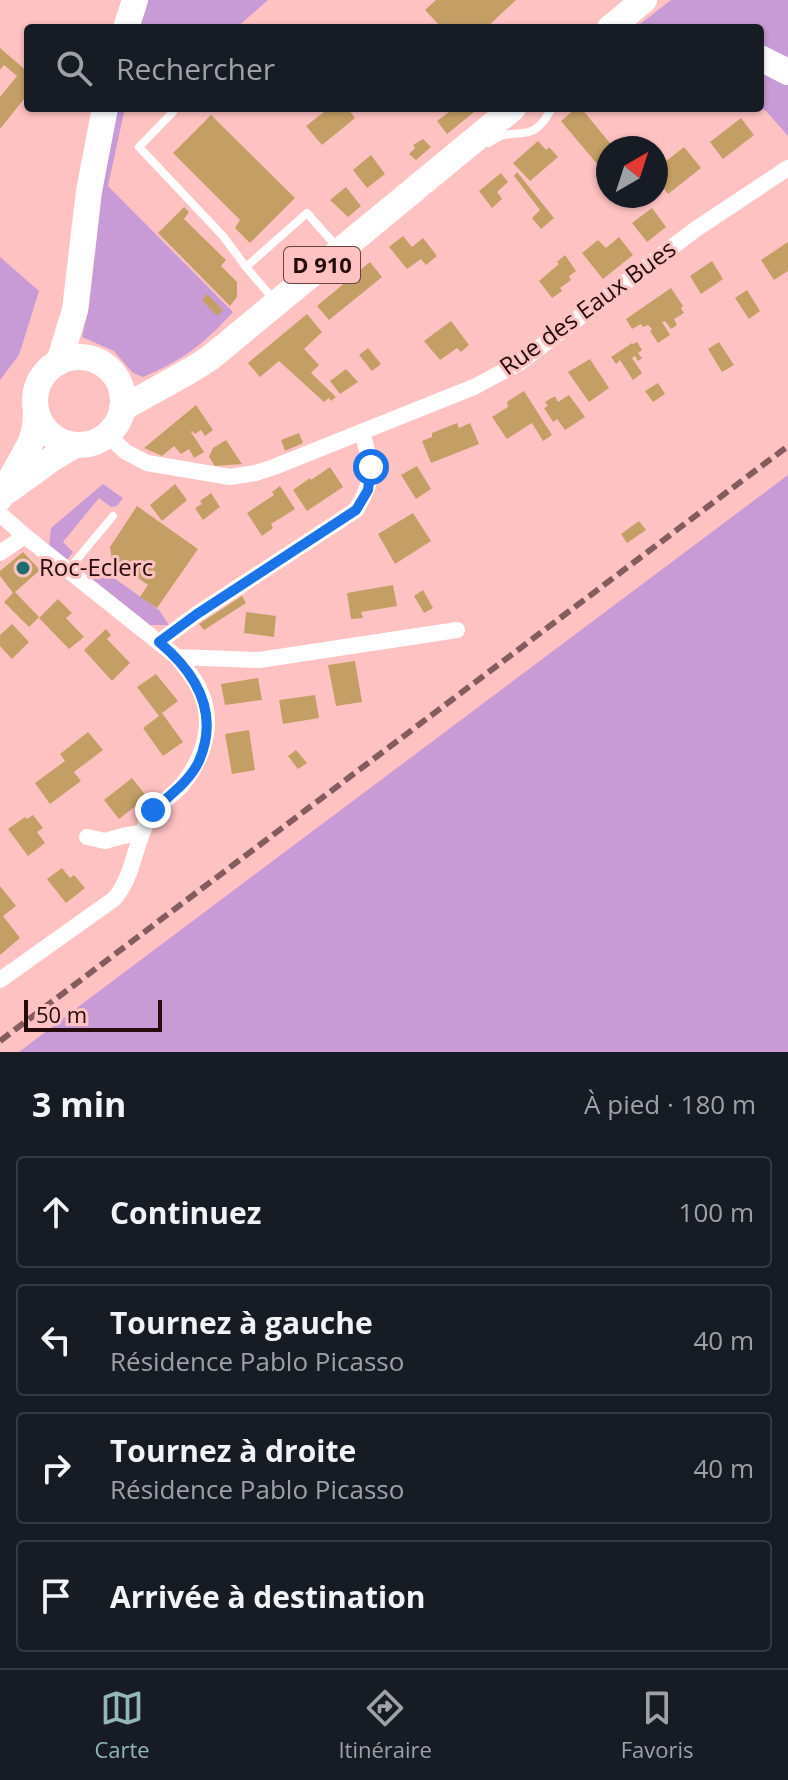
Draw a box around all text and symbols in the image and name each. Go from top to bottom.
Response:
search box [24,24,764,112]
icon: search [52,46,96,90]
text: Rechercher [116,48,275,89]
north arrow [596,136,668,208]
street label: Rue des Eaux Bues [492,232,682,382]
road number: D 910 [284,247,360,283]
route start [353,449,389,485]
place label: Roc-Eclerc [39,550,153,583]
marker: Roc-Eclerc [14,559,32,577]
route end [135,792,171,828]
scale bar [24,996,162,1032]
text: 50 m [36,999,87,1029]
text: 3 min [32,1081,126,1127]
text: À pied · 180 m [584,1086,756,1122]
icon: ahead [34,1190,78,1234]
text: Continuez [110,1192,261,1233]
text: 100 m [679,1194,754,1230]
text: Tournez à gauche [110,1302,373,1343]
icon: left [34,1318,78,1362]
text: 40 m [693,1322,754,1358]
text: Résidence Pablo Picasso [110,1343,404,1379]
text: Tournez à droite [110,1430,356,1471]
icon: right [34,1446,78,1490]
text: 40 m [693,1450,754,1486]
text: Résidence Pablo Picasso [110,1471,404,1507]
icon: arrive [34,1574,78,1618]
text: Arrivée à destination [110,1576,425,1617]
tab: Carte [94,1686,150,1764]
tab: Itinéraire [338,1686,432,1764]
tab: Favoris [621,1686,694,1764]

